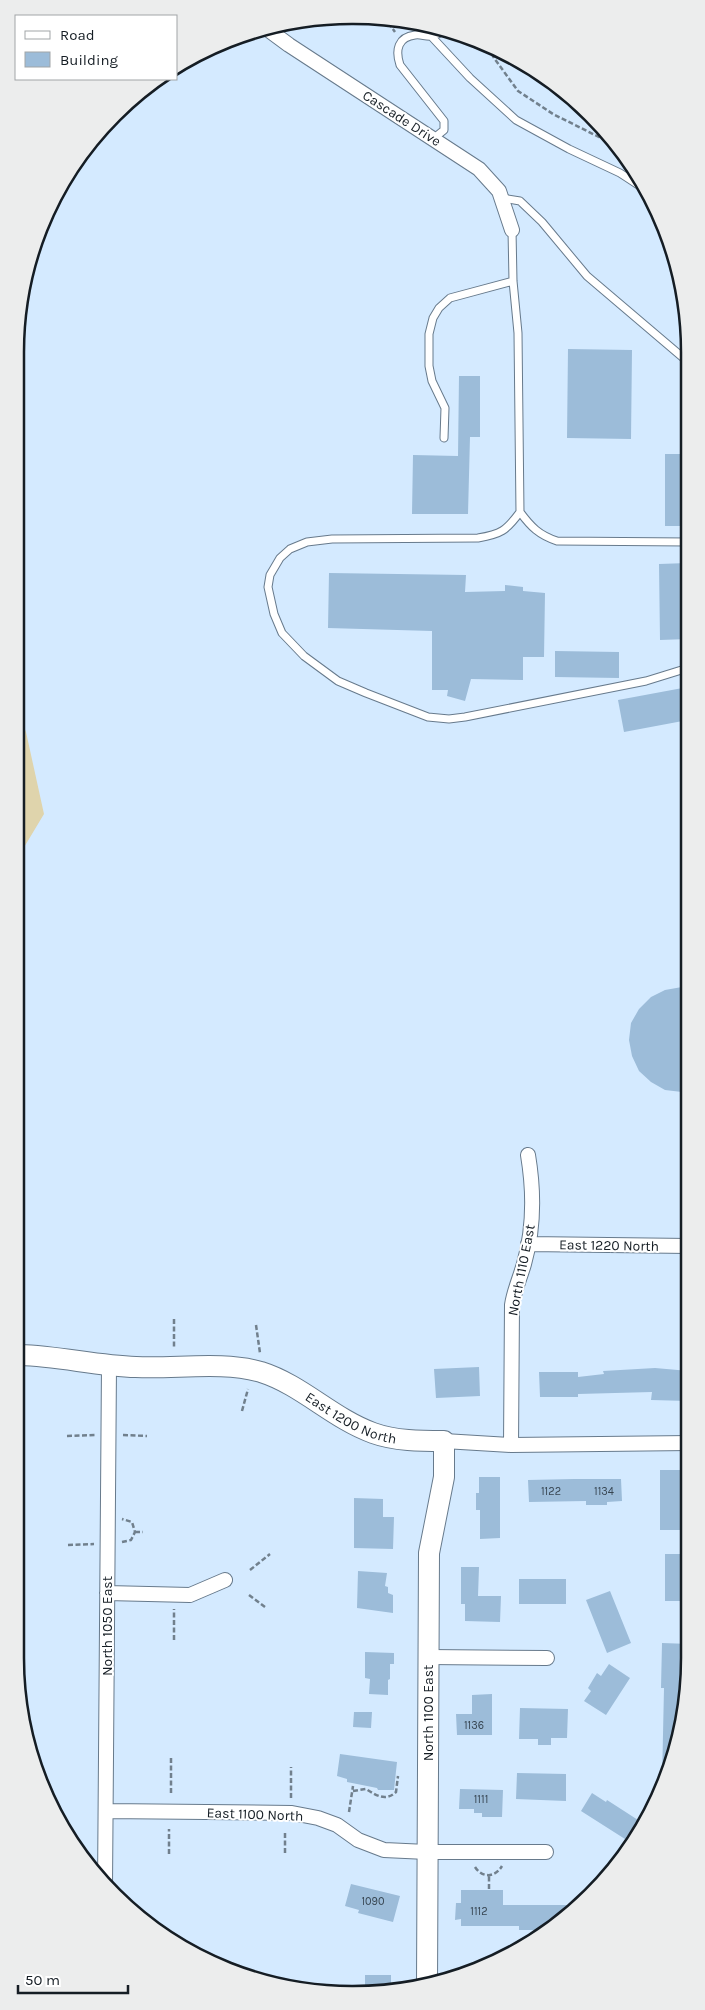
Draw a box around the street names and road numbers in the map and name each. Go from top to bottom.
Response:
street label: Cascade Drive [359,87,444,150]
street label: North 1110 East [504,1223,539,1317]
street label: East 1220 North [559,1236,659,1255]
street label: East 1200 North [302,1388,398,1448]
street label: North 1050 East [99,1576,116,1676]
street label: North 1100 East [420,1665,437,1761]
street label: East 1100 North [206,1804,304,1825]

